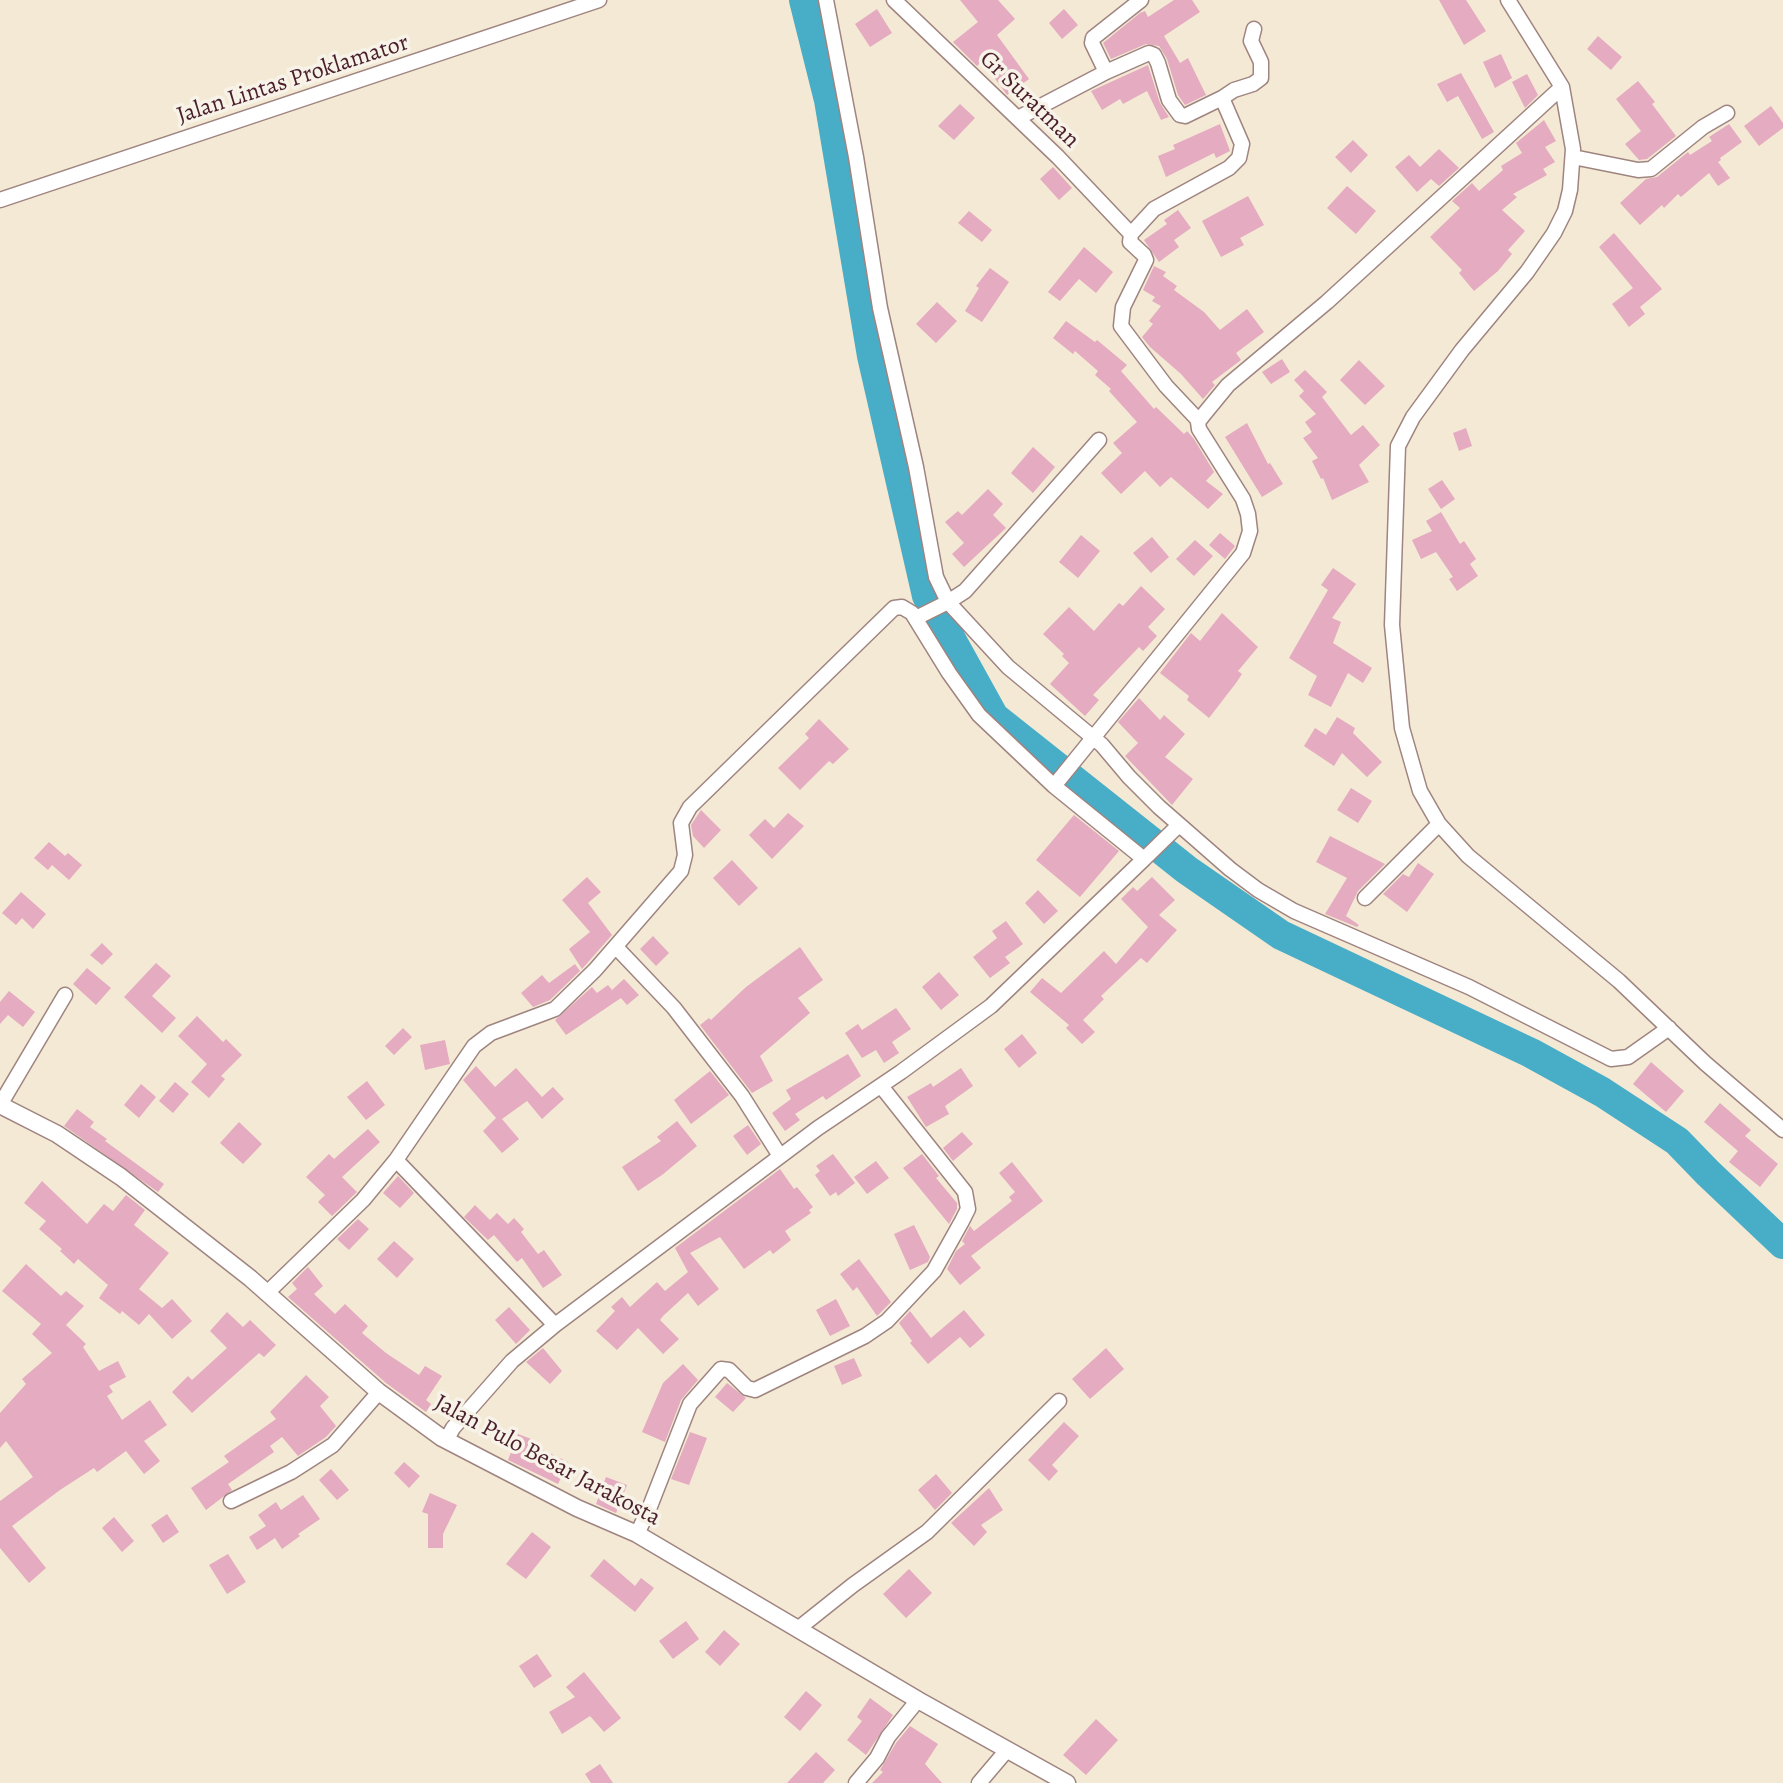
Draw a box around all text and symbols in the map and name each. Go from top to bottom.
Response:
street label: Jalan Lintas Proklamator [174,29,412,131]
street label: Gr Suratman [973,45,1085,155]
street label: Jalan Pulo Besar Jarakosta [429,1389,665,1533]

